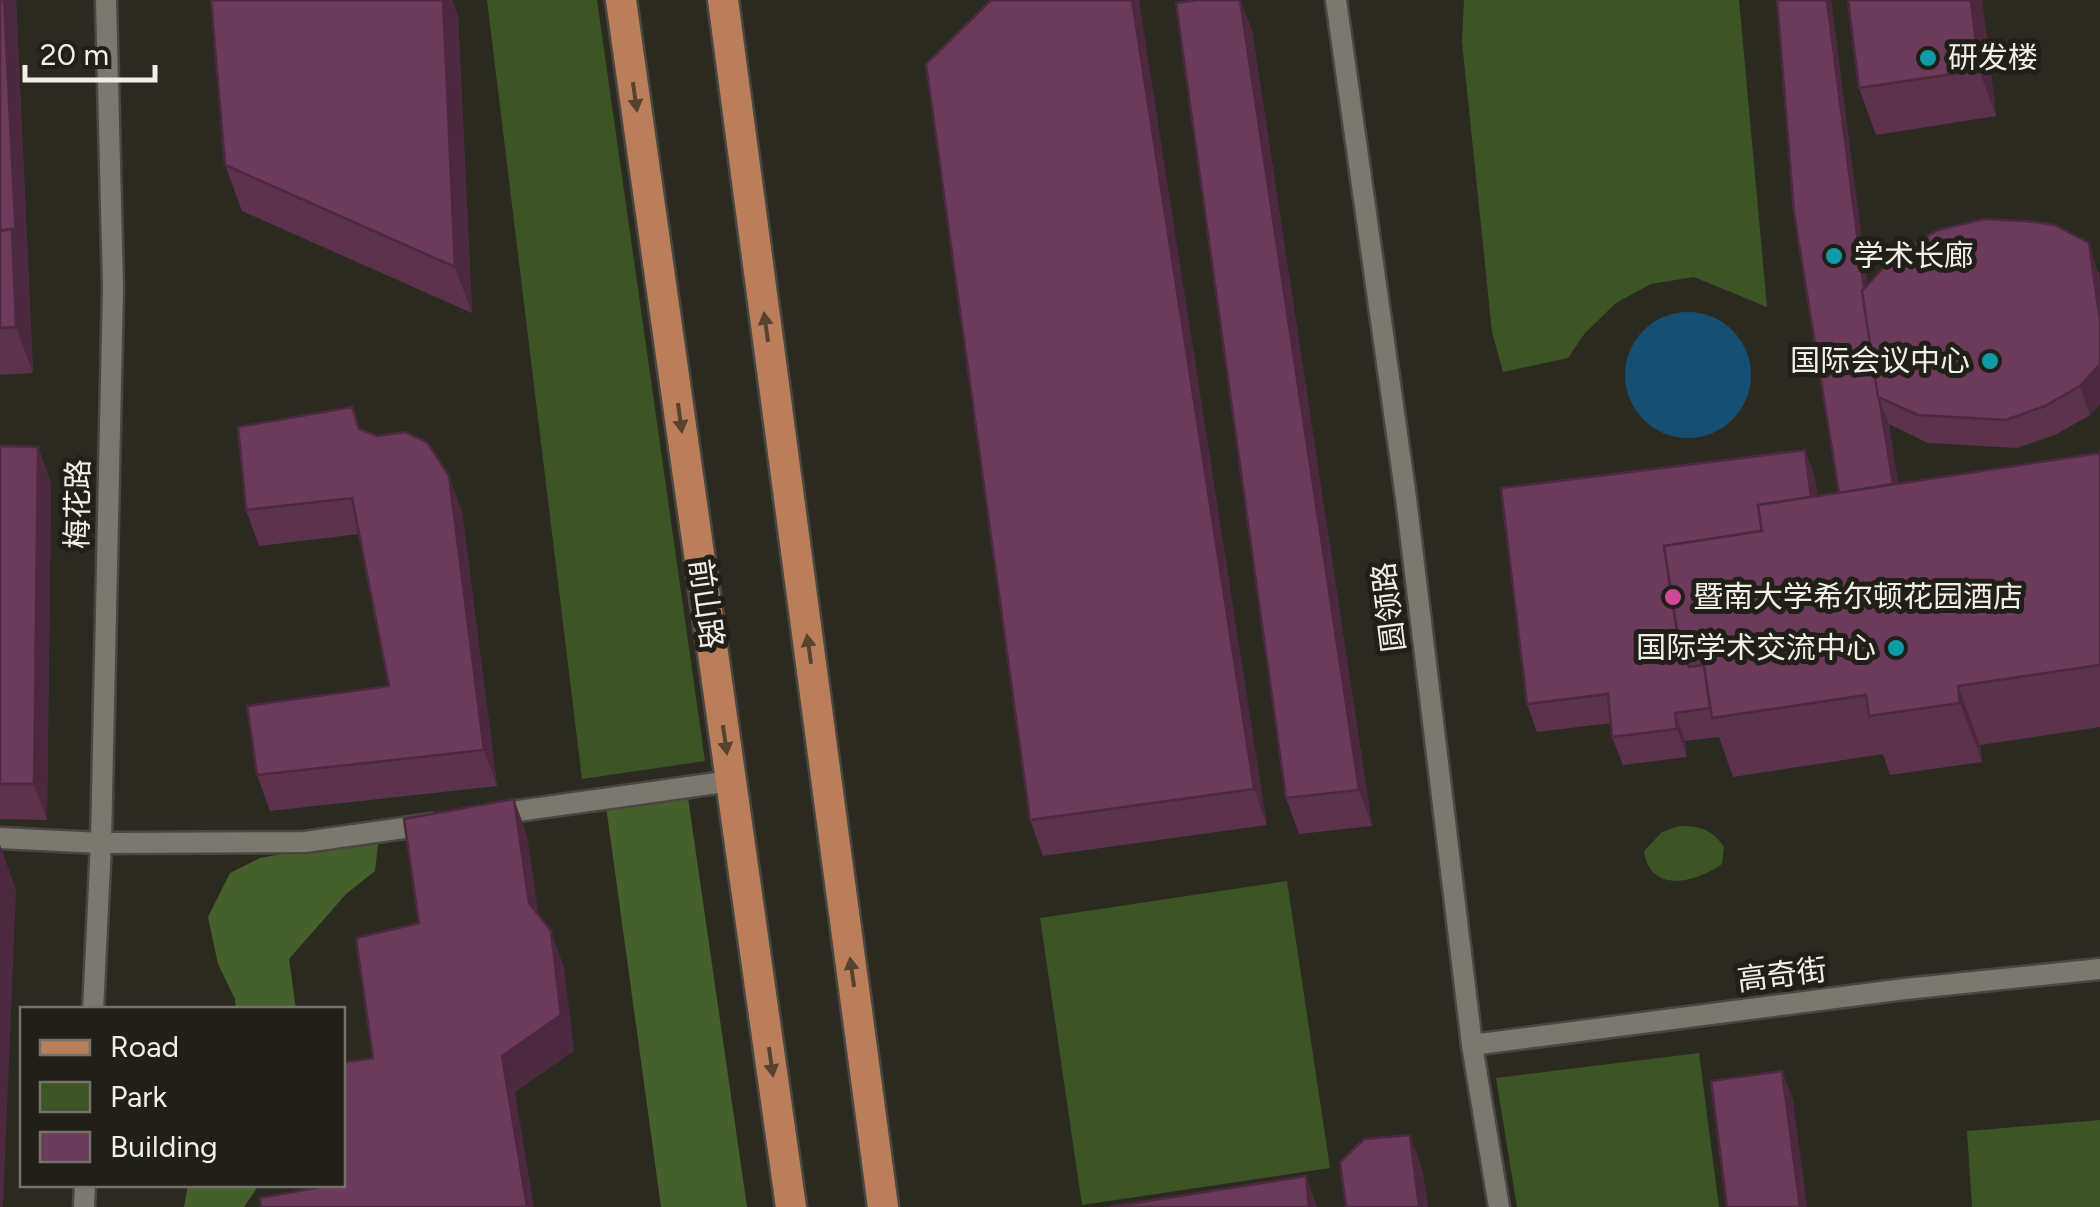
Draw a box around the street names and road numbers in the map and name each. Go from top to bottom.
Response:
street label: 梅花路 [58,459,97,549]
street label: 前山路 [682,557,731,651]
street label: 圆领路 [1365,560,1412,654]
street label: 高奇街 [1735,951,1829,998]

